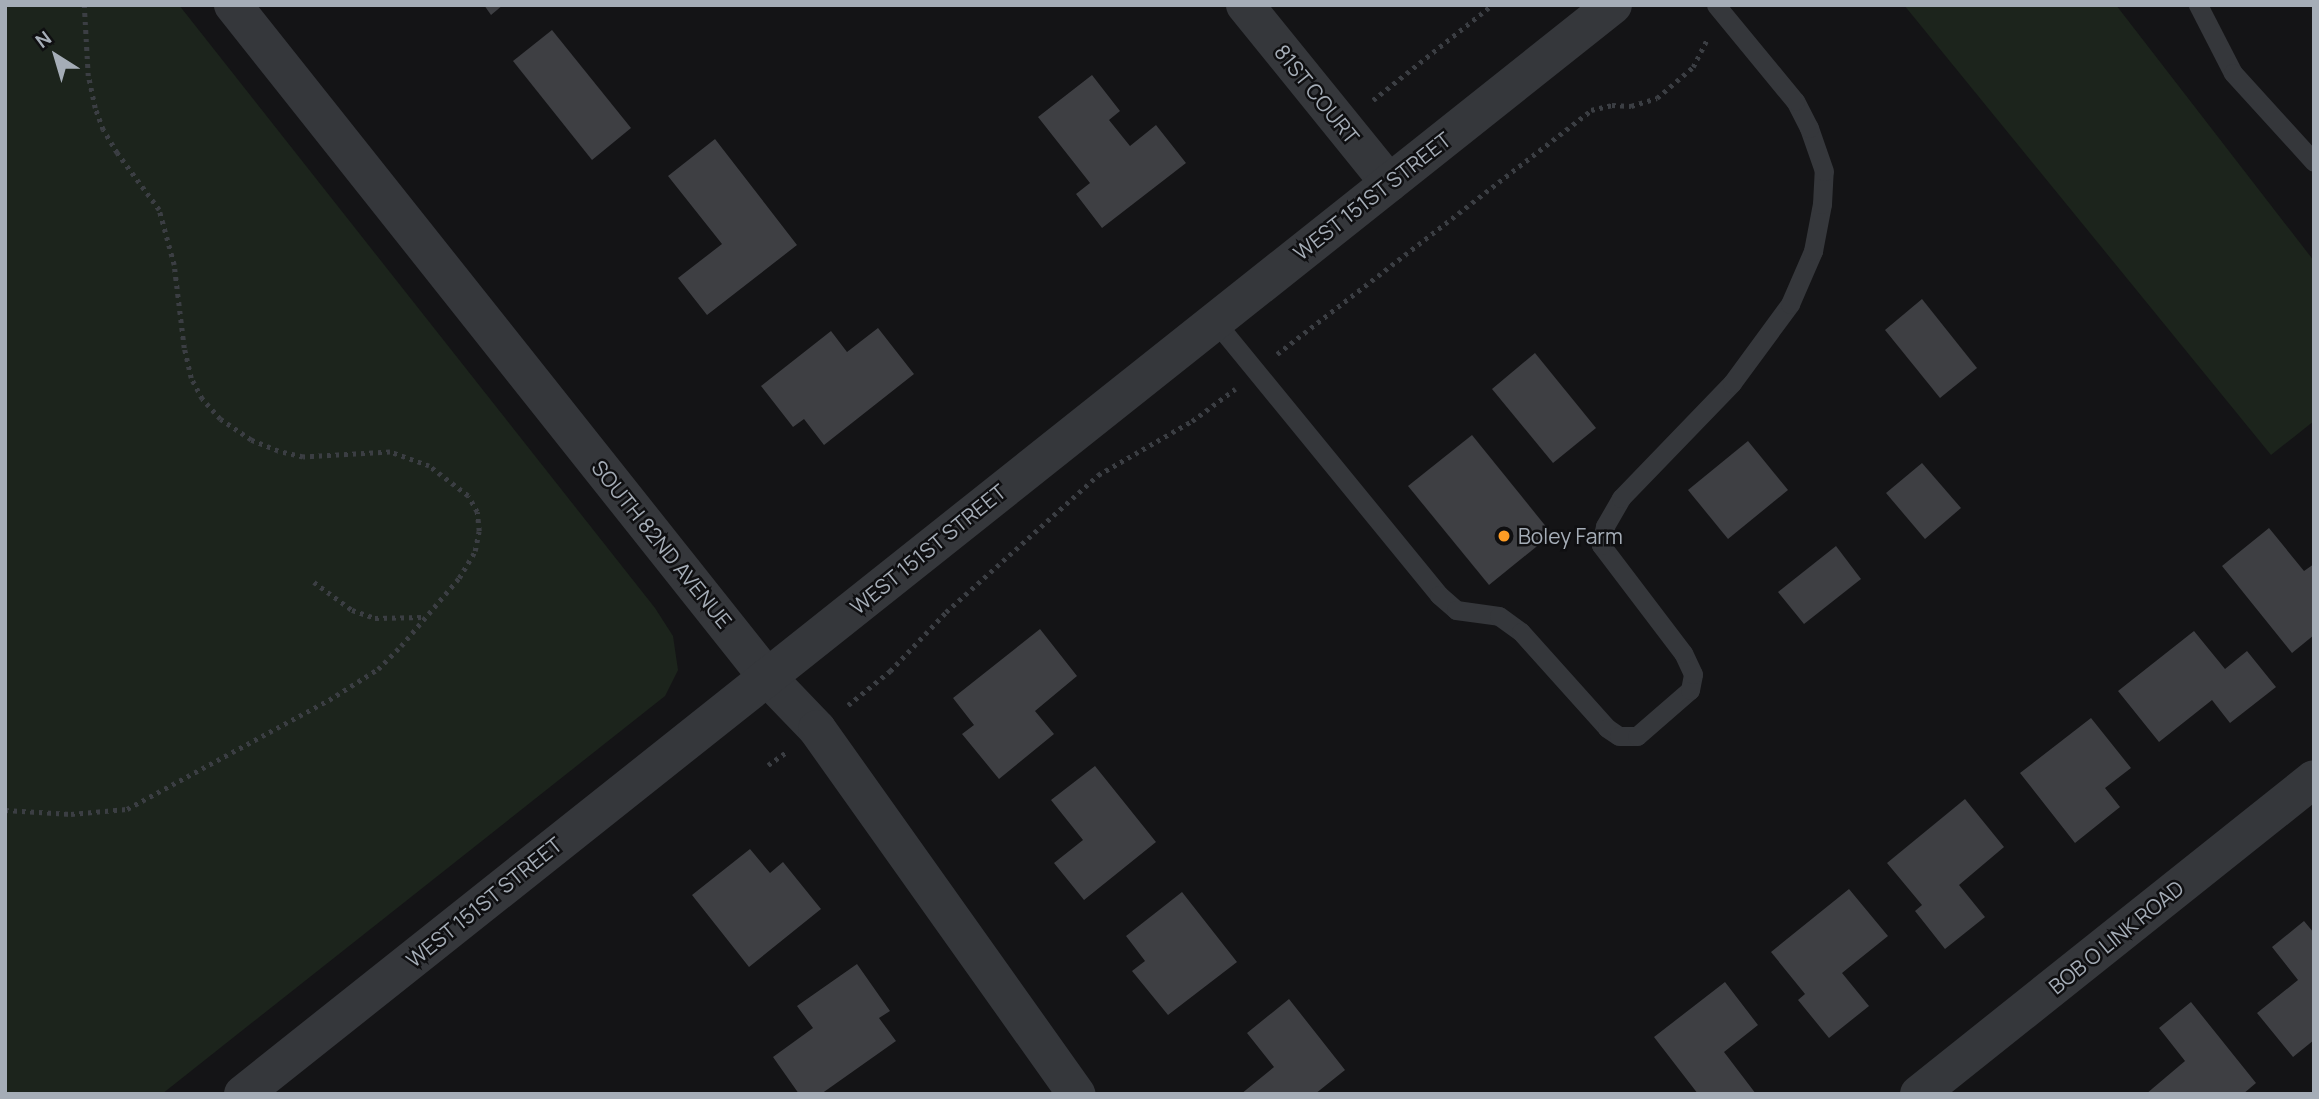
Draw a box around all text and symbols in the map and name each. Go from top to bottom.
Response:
north arrow [21,21,91,91]
text: N [30,25,57,54]
street label: 81ST COURT [1269,39,1365,149]
street label: WEST 151ST STREET [1288,126,1456,266]
street label: SOUTH 82ND AVENUE [587,455,737,633]
street label: WEST 151ST STREET [845,478,1011,620]
place label: Boley Farm [1518,523,1623,549]
marker: Boley Farm [1496,528,1512,544]
street label: WEST 151ST STREET [401,831,567,973]
street label: BOB O LINK ROAD [2043,875,2189,999]

